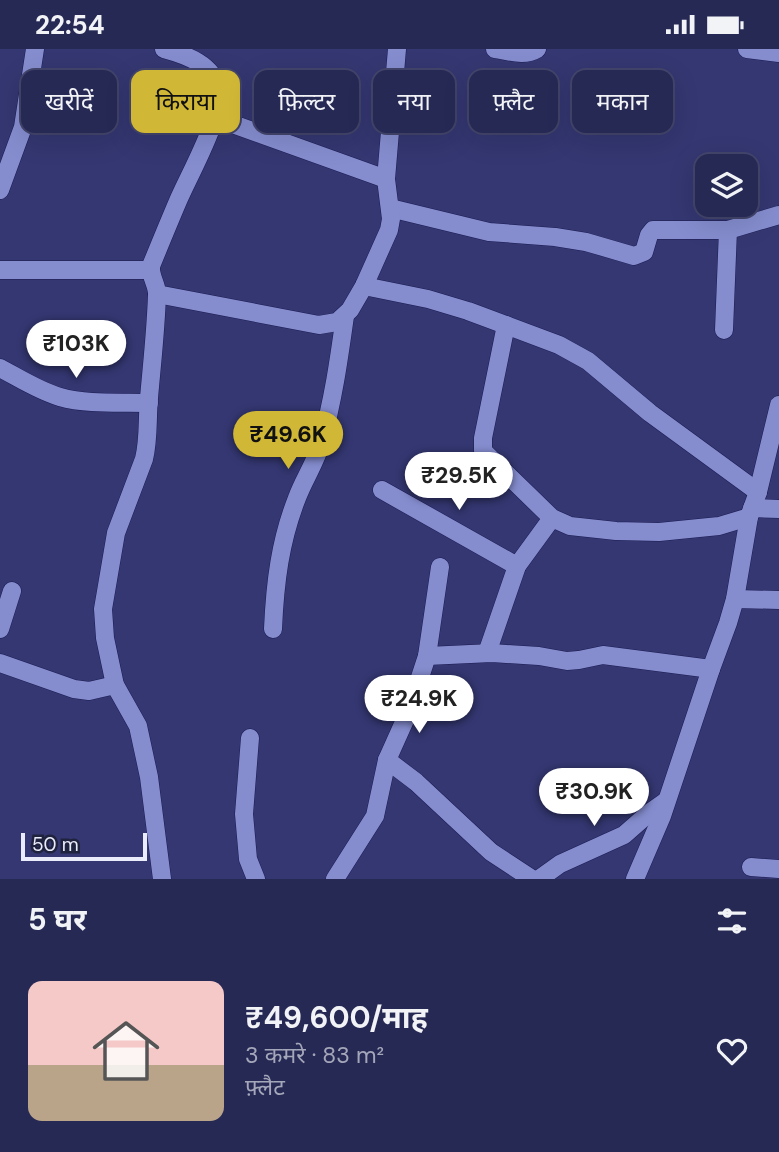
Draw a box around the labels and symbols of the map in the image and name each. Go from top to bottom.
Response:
pin: ₹103K [27,321,125,380]
pin: ₹49.6K [231,411,345,471]
pin: ₹29.5K [402,453,516,512]
pin: ₹24.9K [362,675,476,735]
pin: ₹30.9K [537,769,651,828]
scale bar [21,830,147,862]

